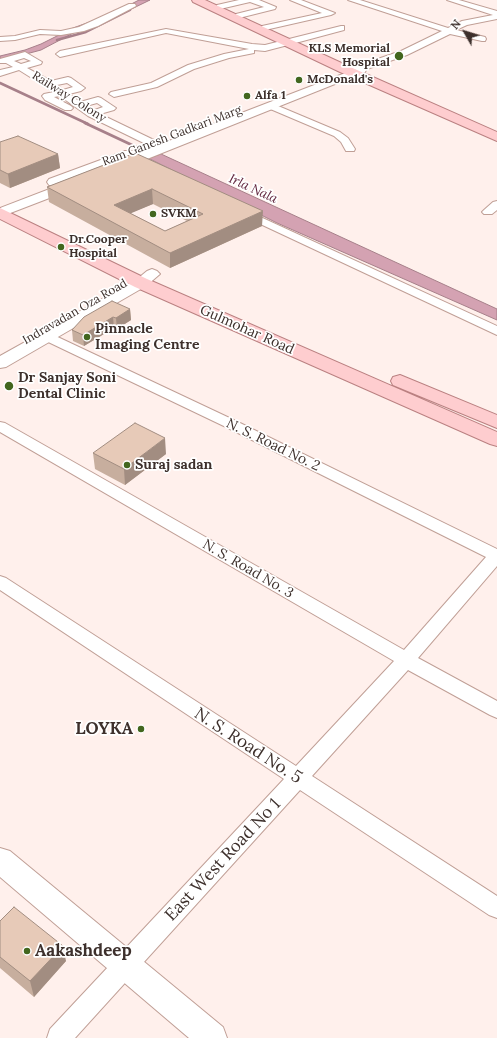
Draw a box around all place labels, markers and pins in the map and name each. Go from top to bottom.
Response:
place label: KLS Memorial Hospital [308,42,390,70]
marker: KLS Memorial Hospital [393,50,405,62]
place label: McDonald's [307,73,373,87]
marker: McDonald's [294,75,304,85]
place label: Alfa 1 [255,89,286,103]
marker: Alfa 1 [242,91,252,101]
place label: SVKM [161,207,197,221]
marker: SVKM [148,209,158,219]
place label: Dr.Cooper Hospital [69,233,127,261]
marker: Dr.Cooper Hospital [56,242,66,252]
place label: Pinnacle Imaging Centre [95,321,199,354]
marker: Pinnacle Imaging Centre [82,332,92,342]
place label: Dr Sanjay Soni Dental Clinic [18,370,116,402]
marker: Dr Sanjay Soni Dental Clinic [3,380,15,392]
place label: Suraj sadan [135,457,213,473]
marker: Suraj sadan [122,460,132,470]
place label: LOYKA [75,719,133,739]
marker: LOYKA [136,724,146,734]
place label: Aakashdeep [35,941,132,961]
marker: Aakashdeep [22,946,32,956]

